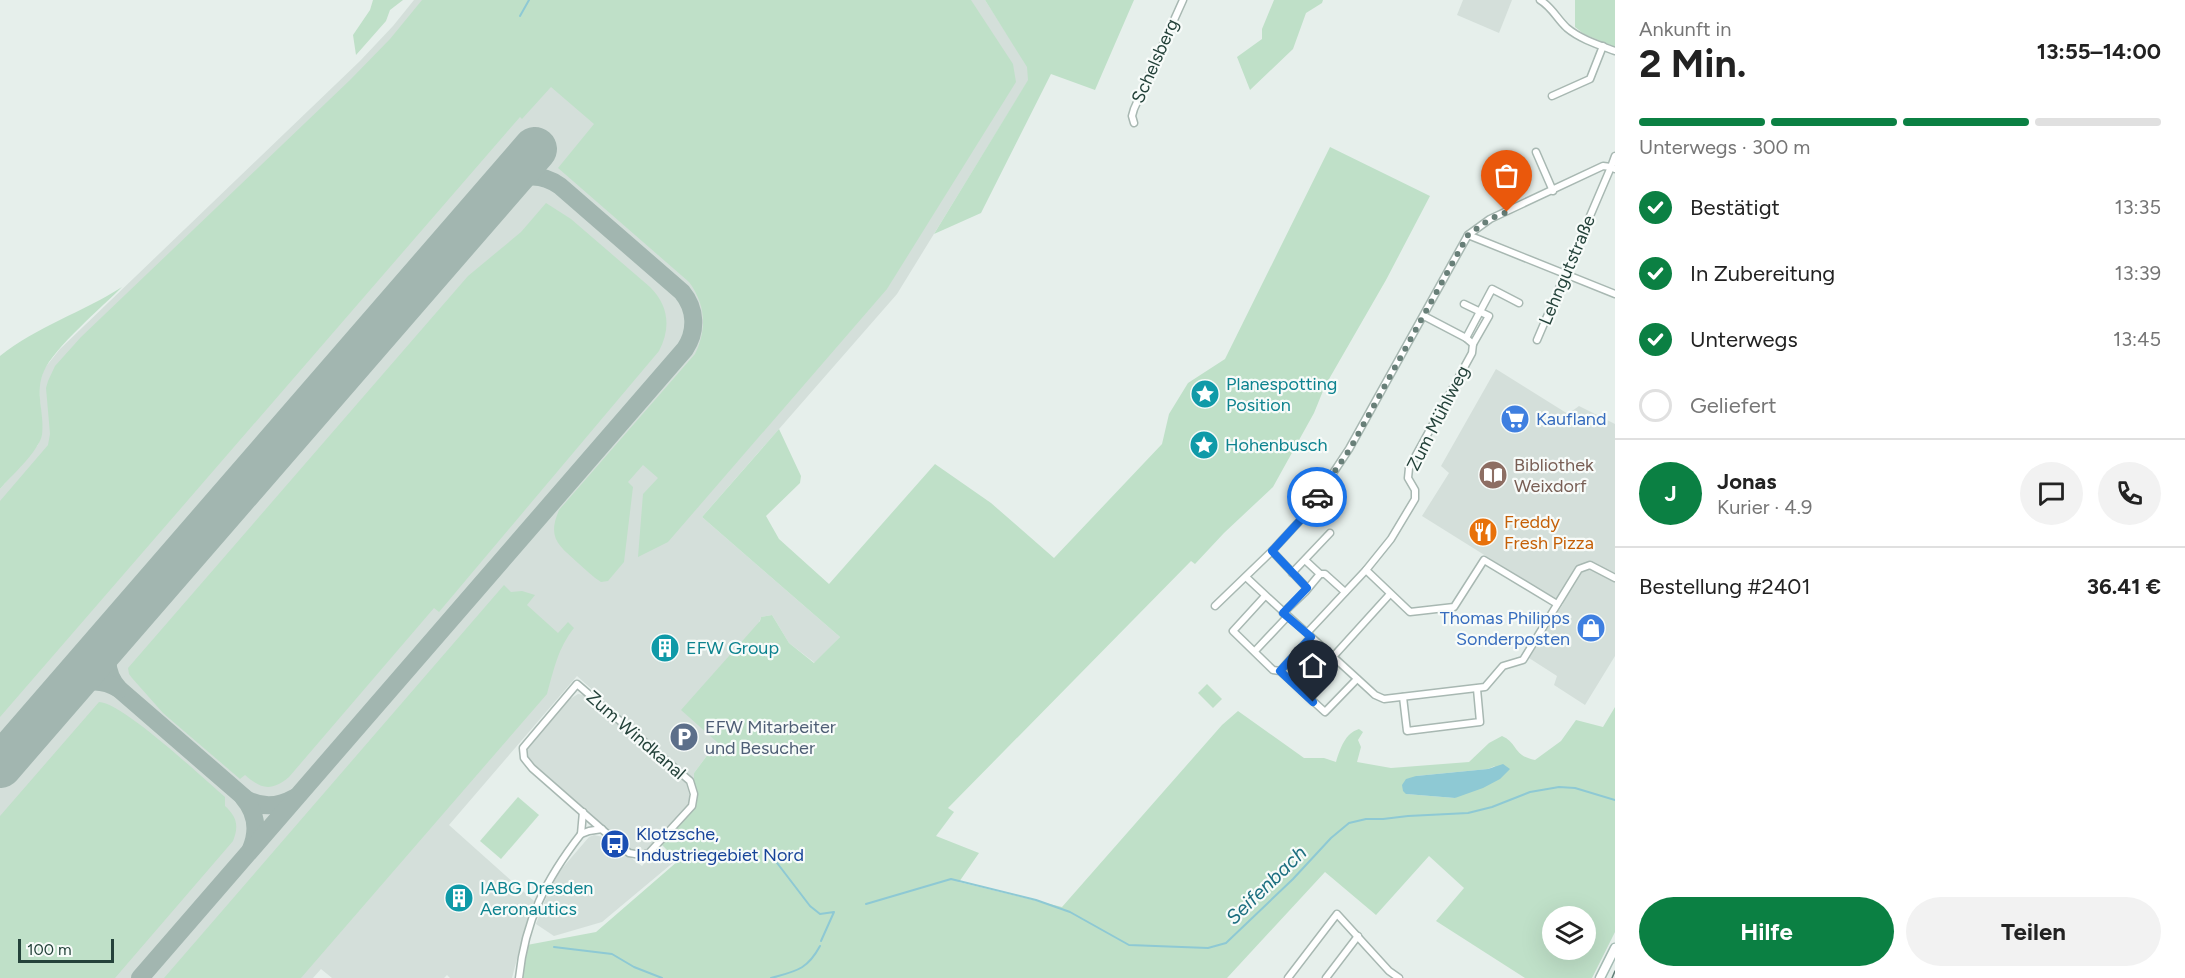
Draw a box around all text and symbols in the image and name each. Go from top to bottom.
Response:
street label: Schelsberg [1127,15,1183,107]
text: Ankunft in [1639,17,1731,41]
text: 13:55–14:00 [2037,38,2161,65]
text: 2 Min. [1639,40,1746,87]
text: Unterwegs · 300 m [1639,135,1810,159]
pin [1481,150,1532,212]
icon: bag [1490,159,1523,192]
icon: check [1639,191,1672,224]
text: Bestätigt [1690,194,1780,221]
text: 13:35 [2114,195,2161,219]
street label: Lehngutstraße [1534,212,1600,328]
icon: check [1639,257,1672,290]
text: In Zubereitung [1690,260,1835,287]
text: 13:39 [2115,261,2161,285]
icon: check [1639,323,1672,356]
text: Unterwegs [1690,326,1798,353]
text: 13:45 [2113,327,2161,351]
street label: Zum Mühlweg [1402,362,1474,474]
place label: Planespotting Position [1226,373,1337,416]
place icon: Planespotting Position [1189,378,1221,410]
text: Geliefert [1690,392,1777,419]
supermarket icon: Kaufland [1499,403,1531,435]
place label: Kaufland [1536,408,1606,430]
place icon: Hohenbusch [1188,429,1220,461]
place label: Hohenbusch [1225,434,1328,456]
place label: Bibliothek Weixdorf [1514,454,1594,497]
library icon: Bibliothek Weixdorf [1477,459,1509,491]
button: chat [2020,462,2083,525]
button: phone [2098,462,2161,525]
courier [1287,467,1347,527]
text: Jonas [1717,468,1776,495]
text: J [1664,480,1677,507]
icon: car [1301,481,1334,514]
text: Kurier · 4.9 [1717,495,1812,519]
place label: Freddy Fresh Pizza [1504,511,1594,554]
restaurant icon: Freddy Fresh Pizza [1467,516,1499,548]
text: Bestellung #2401 [1639,573,1811,600]
text: 36.41 € [2087,573,2161,600]
place label: Thomas Philipps Sonderposten [1440,607,1570,650]
shop icon: Thomas Philipps Sonderposten [1575,612,1607,644]
building icon: EFW Group [649,632,681,664]
place label: EFW Group [686,637,779,659]
pin [1287,640,1338,702]
icon: home [1296,649,1329,682]
street label: Zum Windkanal [582,686,690,784]
place label: EFW Mitarbeiter und Besucher [705,716,836,759]
parking icon: EFW Mitarbeiter und Besucher [668,721,700,753]
place label: Klotzsche, Industriegebiet Nord [636,823,804,866]
bus stop icon: Klotzsche, Industriegebiet Nord [599,828,631,860]
water label: Seifenbach [1221,841,1311,929]
place label: IABG Dresden Aeronautics [480,877,593,920]
building icon: IABG Dresden Aeronautics [443,882,475,914]
button: Hilfe [1639,897,1894,966]
button: Teilen [1906,897,2161,966]
map controls [1542,906,1596,960]
button: layers [1542,906,1596,960]
scale bar [18,936,114,964]
text: 100 m [27,940,72,959]

